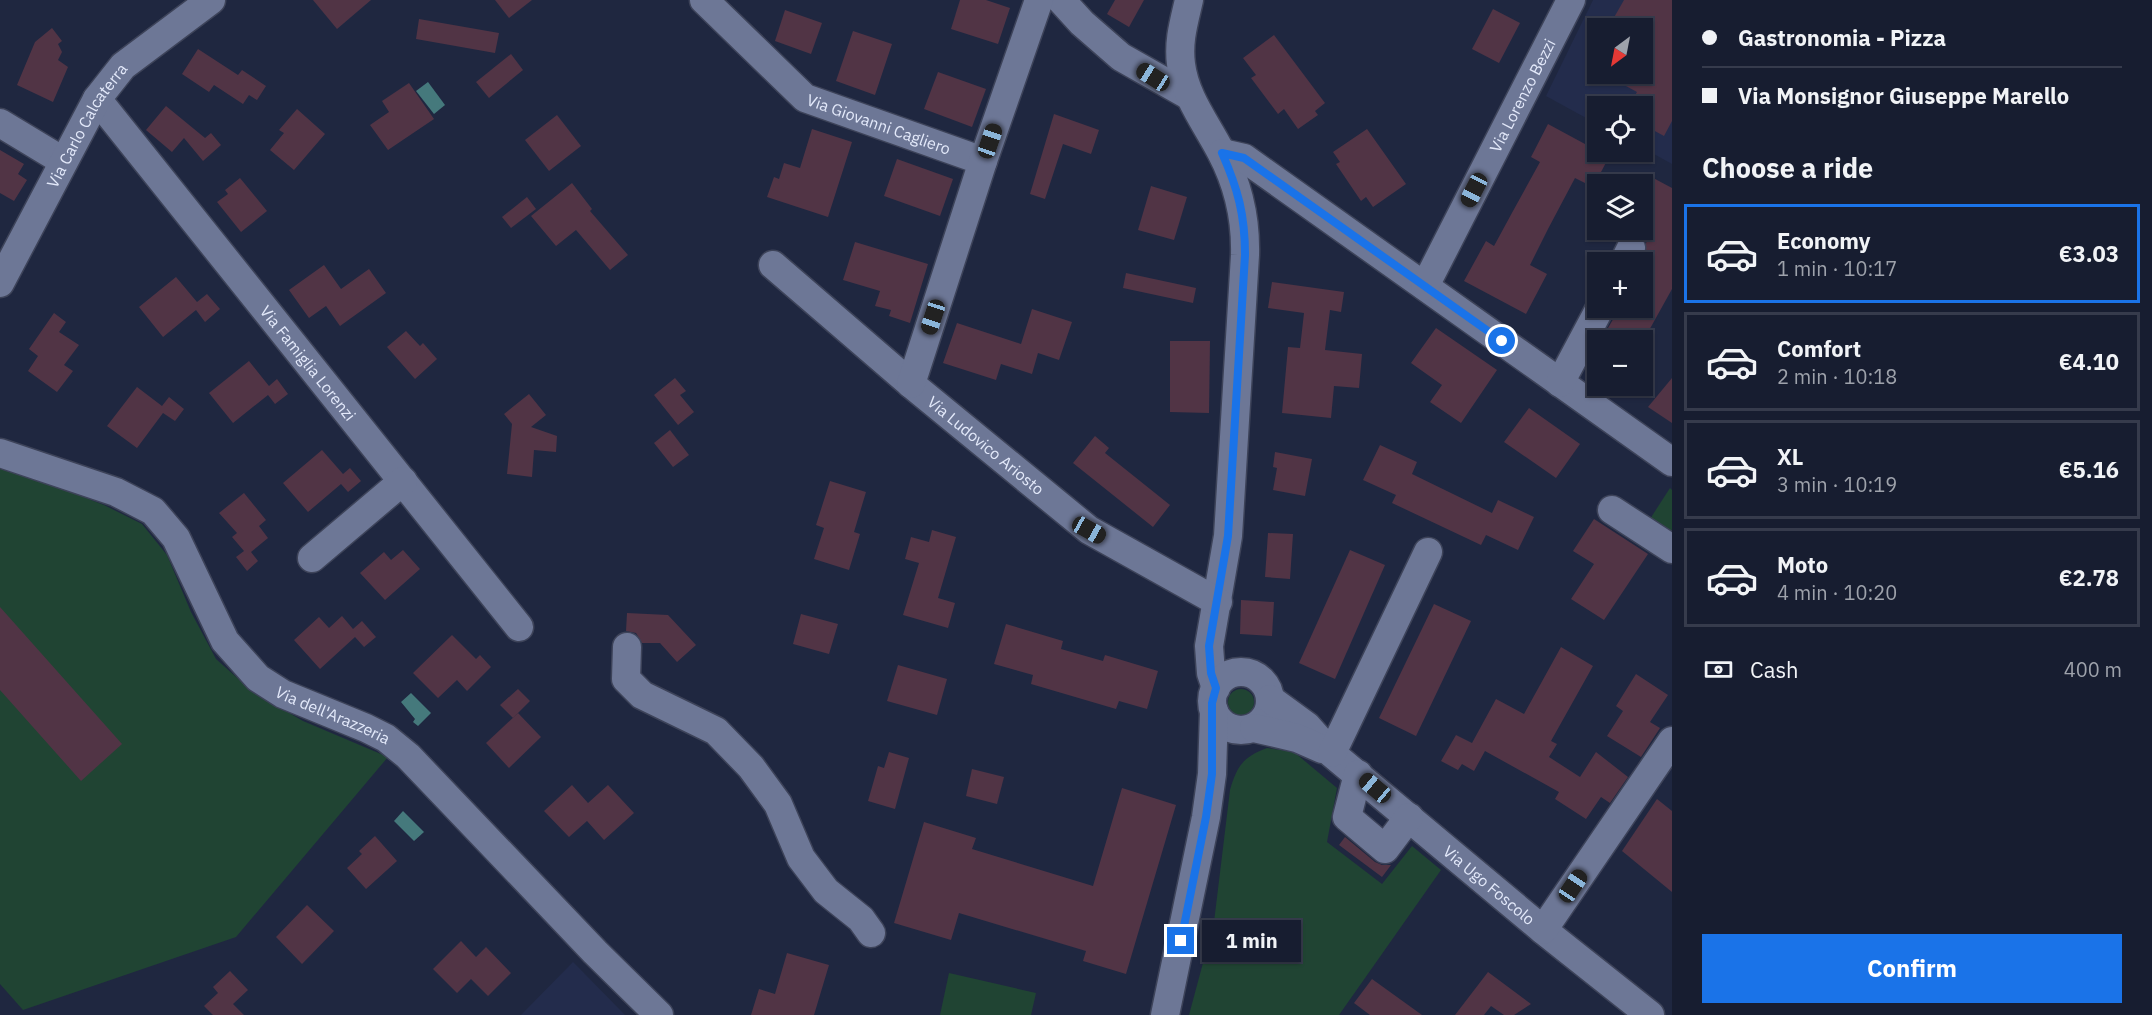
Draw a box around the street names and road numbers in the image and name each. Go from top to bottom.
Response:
street label: Via Lorenzo Bezzi [1485,35,1560,155]
street label: Via Carlo Calcaterra [42,59,132,191]
street label: Via Giovanni Cagliero [804,89,953,159]
street label: Via Famiglia Lorenzi [256,301,360,425]
street label: Via Ludovico Ariosto [923,392,1048,499]
street label: Via dell'Arazzeria [272,682,394,749]
street label: Via Ugo Foscolo [1439,841,1539,929]

